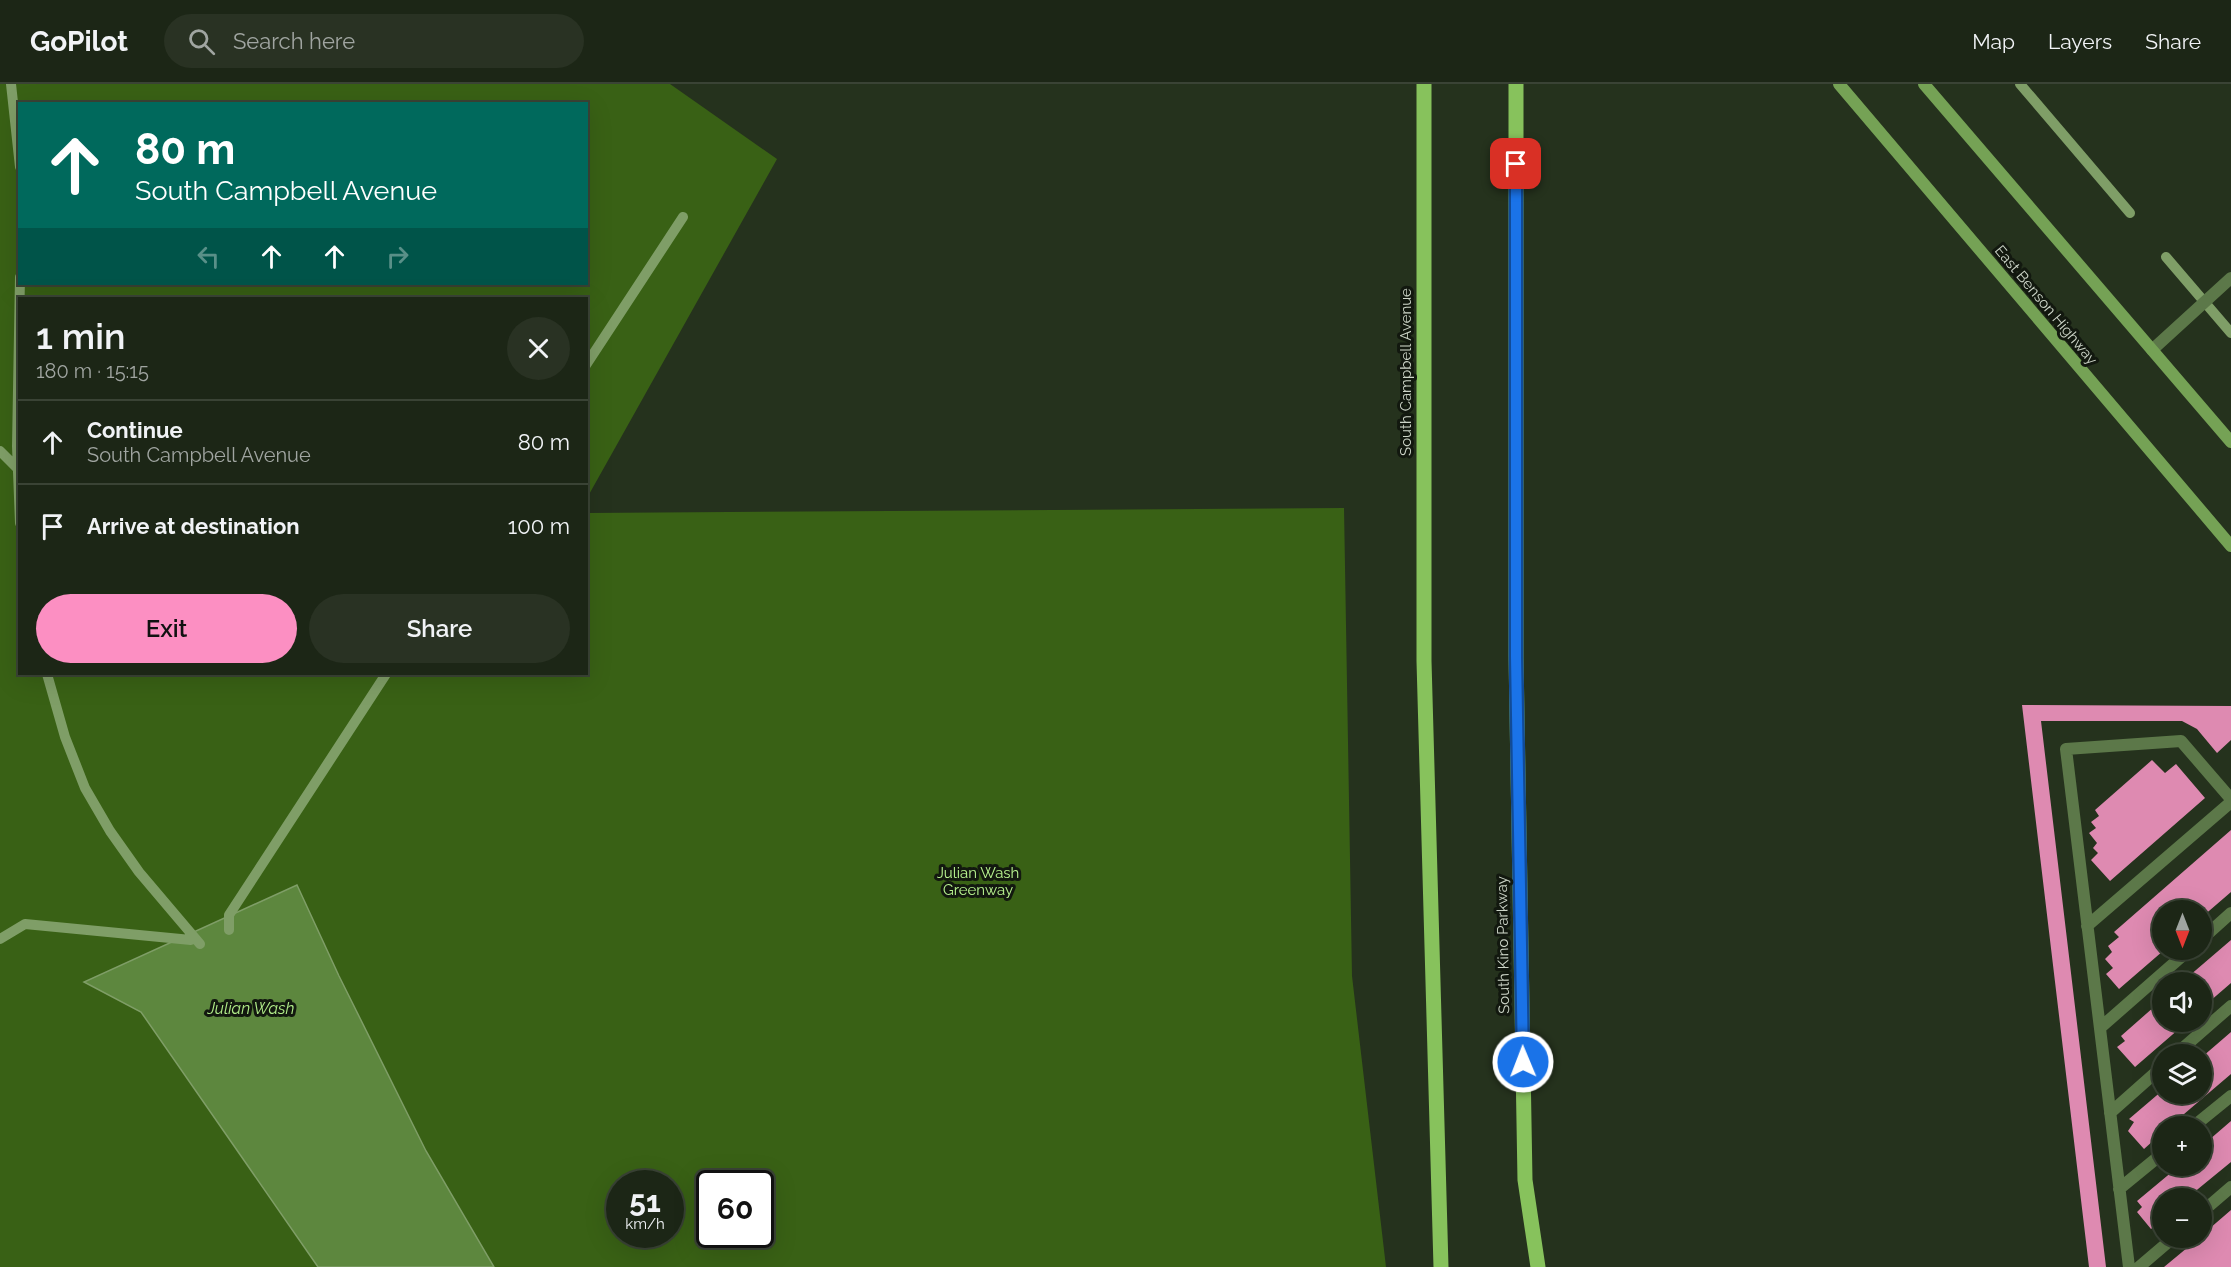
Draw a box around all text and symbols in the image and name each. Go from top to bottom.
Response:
search box [164,14,584,68]
text: GoPilot [30,25,128,58]
icon: search [185,25,218,58]
text: Search here [233,28,355,54]
text: Map [1972,29,2015,54]
text: Layers [2048,29,2112,54]
text: Share [2145,29,2201,54]
text: 80 m [135,125,235,174]
icon: ahead [36,126,114,204]
pin [1490,138,1541,189]
icon: arrive [1499,147,1532,180]
text: South Campbell Avenue [135,175,437,206]
icon: left [192,240,225,273]
icon: ahead [255,240,288,273]
icon: ahead [318,240,351,273]
icon: right [381,240,414,273]
street label: East Benson Highway [1991,242,2101,368]
street label: South Campbell Avenue [1397,288,1415,456]
text: 1 min [36,315,125,357]
button: close [507,317,570,380]
text: 180 m · 15:15 [36,359,149,383]
text: Continue [87,417,183,443]
icon: ahead [36,426,69,459]
text: 80 m [518,429,570,455]
text: South Campbell Avenue [87,443,311,467]
icon: arrive [36,510,69,543]
text: Arrive at destination [87,513,300,539]
text: 100 m [508,513,570,539]
button: Exit [36,594,297,663]
button: Share [309,594,570,663]
park label: Julian Wash Greenway [937,864,1019,899]
street label: South Kino Parkway [1493,876,1513,1014]
north arrow [2152,900,2212,960]
map controls [2152,900,2212,1248]
button: sound [2152,972,2212,1032]
water label: Julian Wash [206,999,295,1018]
position arrow [1491,1030,1555,1094]
button: layers [2152,1044,2212,1104]
button: + [2152,1116,2212,1176]
speed limit sign: 60 [696,1170,774,1248]
text: 51 [629,1184,661,1219]
button: − [2152,1188,2212,1248]
text: km/h [625,1215,665,1233]

